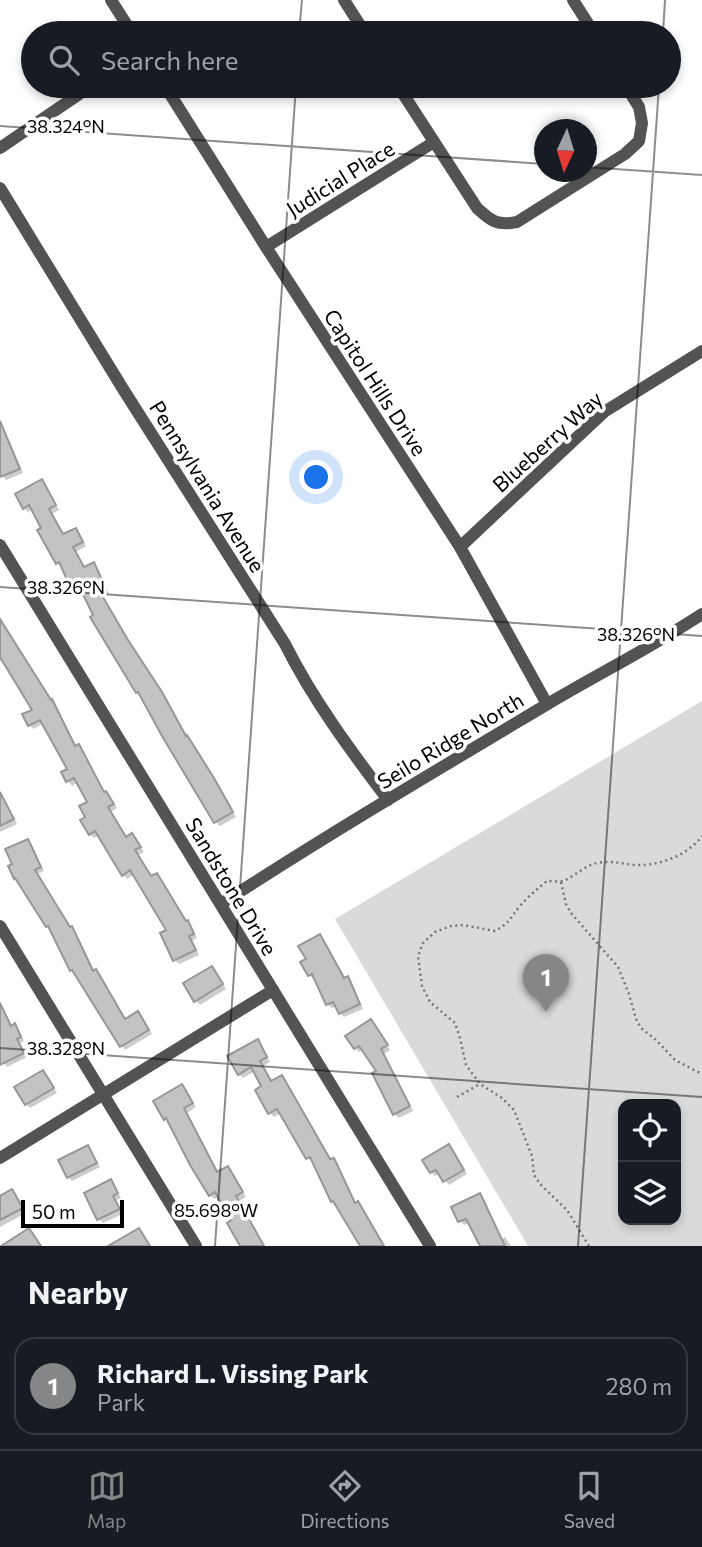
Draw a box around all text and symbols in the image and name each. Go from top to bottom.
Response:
search box [21,21,681,98]
icon: search [45,41,83,79]
text: Search here [101,44,239,75]
text: 38.324°N [27,115,105,137]
north arrow [534,119,597,182]
street label: Judicial Place [281,135,399,221]
street label: Capitol Hills Drive [319,304,433,460]
street label: Blueberry Way [487,385,607,497]
street label: Pennsylvania Avenue [145,396,271,576]
your location [299,460,333,494]
text: 38.326°N [27,576,105,598]
text: 38.326°N [597,623,675,645]
street label: Seilo Ridge North [372,687,528,793]
street label: Sandstone Drive [181,813,283,959]
pin: 1 [523,954,569,1012]
text: 38.328°N [27,1037,105,1059]
map controls [618,1099,681,1225]
button: locate [618,1099,681,1162]
button: layers [618,1162,681,1225]
scale bar [21,1197,124,1229]
text: 85.698°W [174,1199,258,1221]
text: 50 m [32,1200,76,1223]
text: Nearby [28,1273,128,1310]
text: Richard L. Vissing Park [97,1357,369,1388]
text: 1 [48,1372,58,1400]
text: 280 m [606,1372,672,1400]
text: Park [97,1388,145,1416]
tab: Map [87,1467,126,1532]
tab: Directions [300,1467,390,1532]
tab: Saved [564,1467,615,1532]

